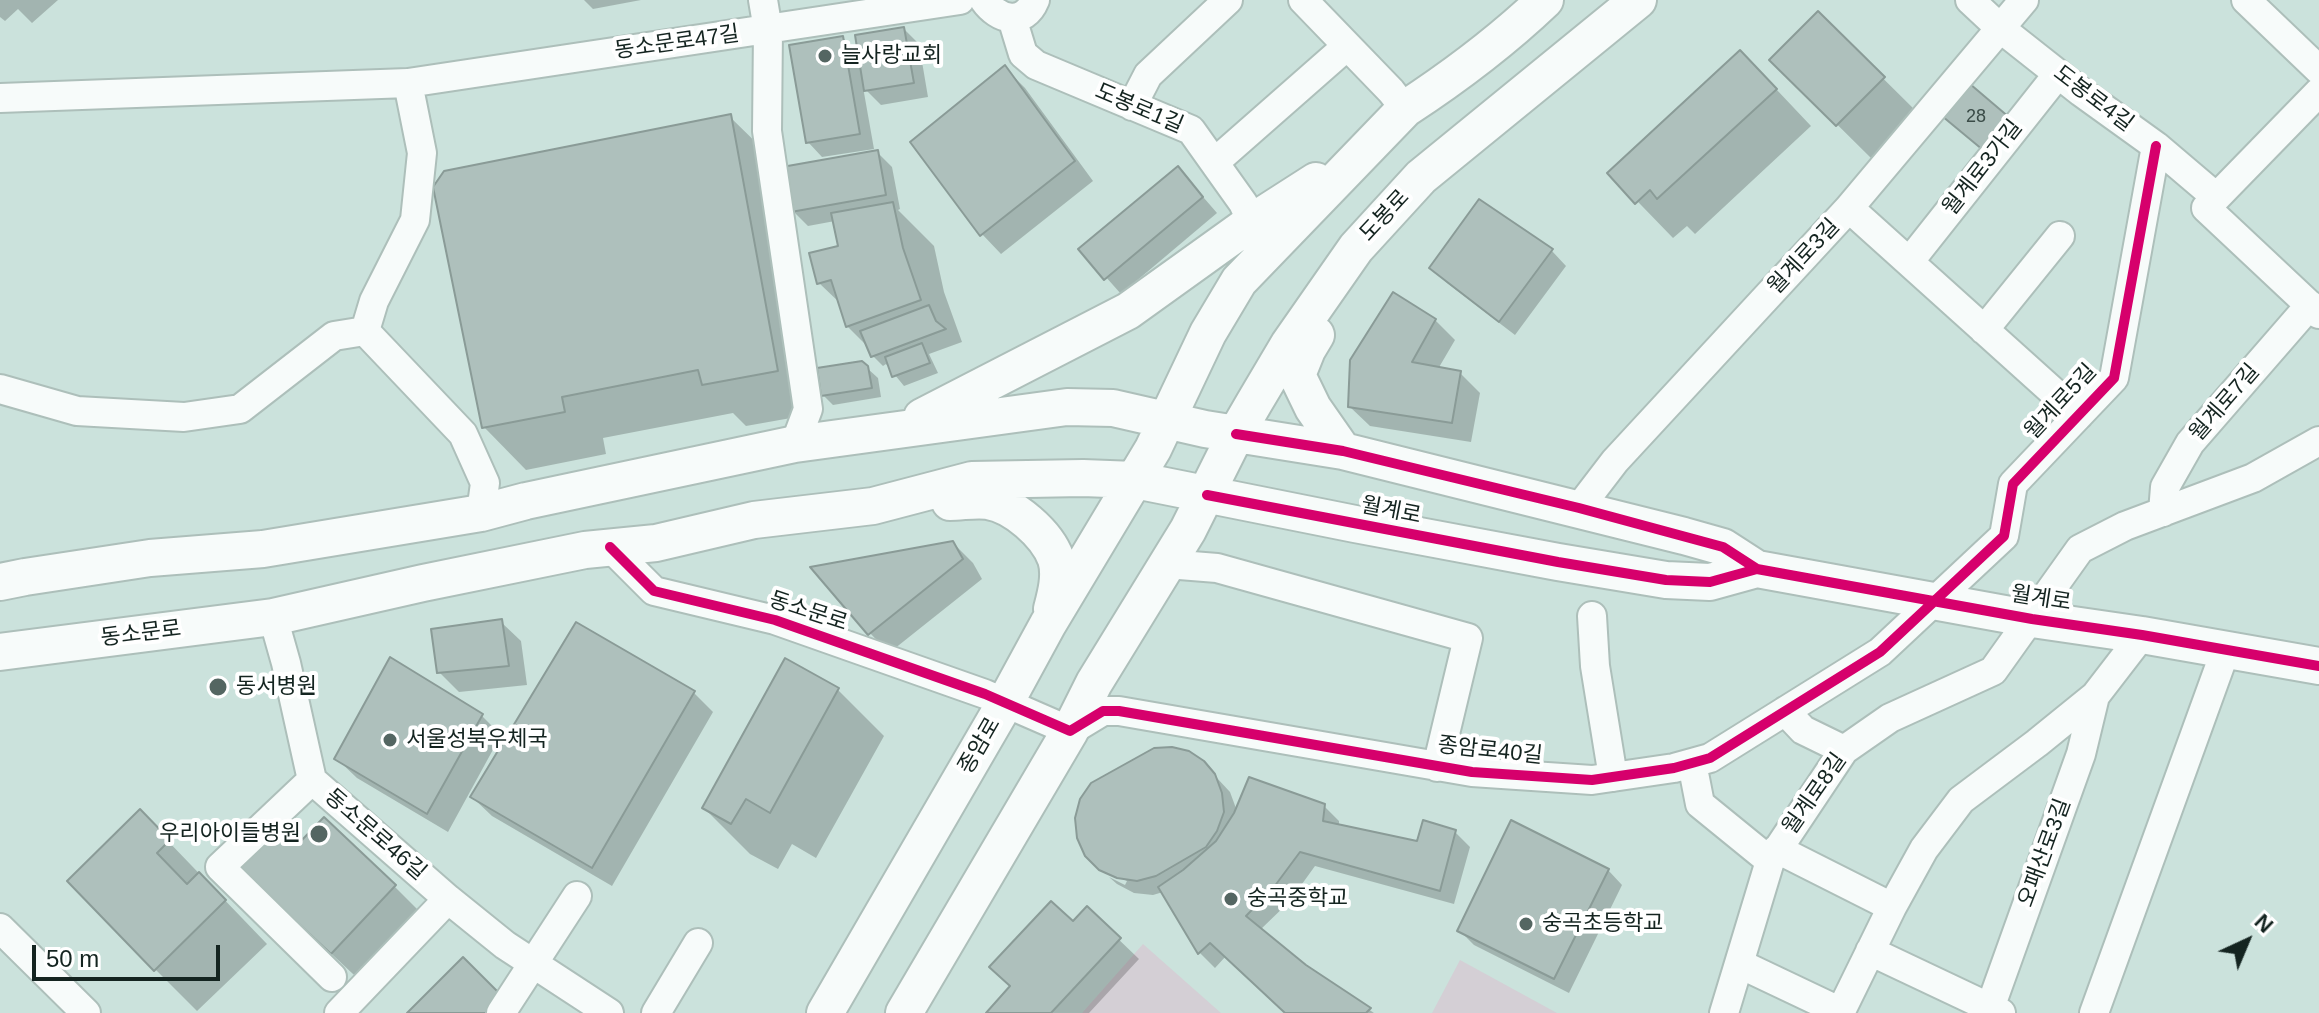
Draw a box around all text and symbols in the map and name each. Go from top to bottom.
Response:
street label: 동소문로47길 [613,21,741,65]
place label: 늘사랑교회 [841,43,942,69]
marker: 늘사랑교회 [816,47,834,65]
street label: 도봉로4길 [2048,60,2138,138]
street label: 도봉로1길 [1091,79,1187,139]
house number: 28 [1966,106,1986,128]
street label: 월계로3가길 [1938,115,2028,221]
street label: 도봉로 [1355,185,1415,247]
street label: 월계로3길 [1763,214,1845,300]
street label: 월계로5길 [2020,359,2102,445]
street label: 월계로7길 [2184,359,2266,447]
street label: 월계로 [1359,492,1423,530]
street label: 월계로 [2009,581,2073,617]
street label: 동소문로 [765,587,851,637]
street label: 동소문로 [99,616,183,652]
place label: 동서병원 [236,674,317,700]
marker: 동서병원 [207,676,229,698]
street label: 종암로 [953,713,1007,779]
place label: 서울성북우체국 [406,727,548,753]
marker: 서울성북우체국 [381,731,399,749]
street label: 종암로40길 [1436,732,1544,770]
street label: 월계로8길 [1777,748,1853,840]
street label: 동소문로46길 [319,784,431,886]
street label: 오패산로3길 [2013,795,2077,911]
place label: 우리아이들병원 [159,821,301,847]
marker: 우리아이들병원 [308,823,330,845]
place label: 숭곡중학교 [1247,886,1348,912]
marker: 숭곡중학교 [1222,890,1240,908]
north arrow [2207,901,2287,981]
text: N [2250,909,2278,938]
place label: 숭곡초등학교 [1542,911,1663,937]
marker: 숭곡초등학교 [1517,915,1535,933]
scale bar [36,929,224,979]
text: 50 m [46,945,99,972]

